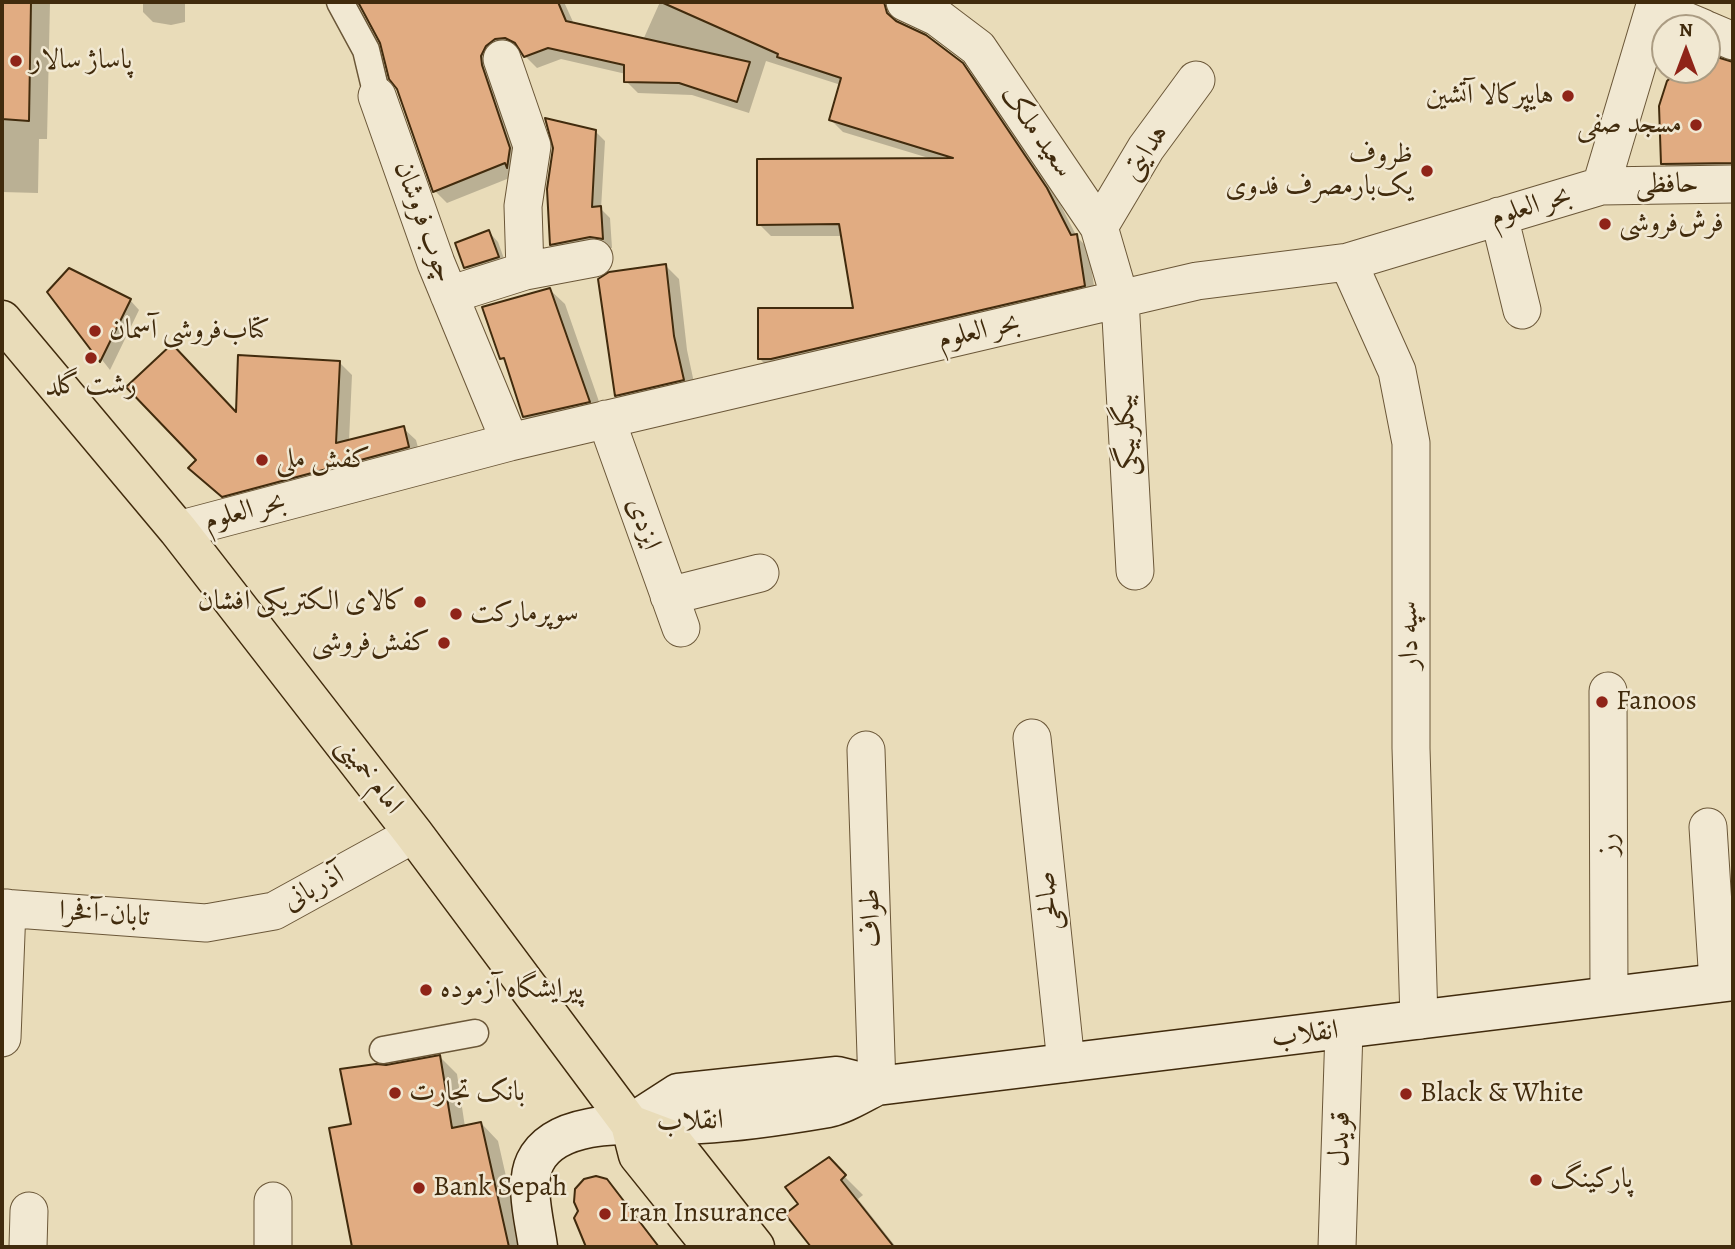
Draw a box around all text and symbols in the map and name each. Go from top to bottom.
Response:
north arrow [1651,14,1721,84]
text: N [1679,17,1693,43]
place label: پاساژ سالار [30,44,132,78]
marker: پاساژ سالار [8,53,24,69]
street label: سعید ملک [992,79,1080,185]
place label: هایپرکالا آتشین [1426,79,1554,113]
marker: هایپرکالا آتشین [1560,88,1576,104]
place label: مسجد صفی [1577,108,1682,142]
marker: مسجد صفی [1688,117,1704,133]
street label: هدایتی [1115,119,1177,187]
place label: ظروف یک‌بارمصرف فدوی [1225,138,1413,204]
street label: چوب فروشان [386,157,460,287]
marker: ظروف یک‌بارمصرف فدوی [1419,163,1435,179]
street label: حافظی [1635,168,1699,202]
street label: بحر العلوم [1486,179,1576,235]
place label: فرش‌فروشی [1619,207,1724,241]
marker: فرش‌فروشی [1597,216,1613,232]
street label: بحر العلوم [935,306,1023,358]
place label: کتاب‌فروشی آسمان [109,314,270,348]
marker: کتاب‌فروشی آسمان [87,323,103,339]
marker: رشت گلد [83,350,99,366]
place label: رشت گلد [45,369,137,403]
street label: بیگلربیگی [1108,393,1146,477]
place label: کفش ملی [276,443,370,477]
marker: کفش ملی [254,452,270,468]
street label: بحر العلوم [201,485,289,539]
street label: ایزدی [618,493,668,555]
place label: کالای الکتریکی افشان [198,585,406,619]
marker: کالای الکتریکی افشان [412,594,428,610]
place label: سوپرمارکت [470,597,579,631]
street label: سپه دار [1393,600,1427,670]
marker: سوپرمارکت [448,606,464,622]
place label: کفش‌فروشی [312,626,430,660]
marker: کفش‌فروشی [436,635,452,651]
place label: Fanoos [1616,685,1697,719]
marker: Fanoos [1594,694,1610,710]
street label: امام خمینی [328,730,410,822]
street label: رز [1592,833,1626,855]
street label: آذربانی [278,859,350,919]
street label: صالحی [1029,869,1069,933]
street label: طواف [854,888,890,948]
street label: تابان-آفخرا [58,895,150,935]
place label: پیرایشگاه آزموده [440,973,583,1007]
marker: پیرایشگاه آزموده [418,982,434,998]
street label: انقلاب [1270,1014,1340,1056]
place label: بانک تجارت [409,1076,525,1110]
place label: Black & White [1420,1077,1584,1111]
marker: بانک تجارت [387,1085,403,1101]
marker: Black & White [1398,1086,1414,1102]
street label: انقلاب [656,1104,724,1140]
street label: قویدل [1323,1111,1359,1167]
place label: پارکینگ [1550,1163,1633,1197]
place label: Bank Sepah [433,1171,567,1205]
marker: پارکینگ [1528,1172,1544,1188]
marker: Bank Sepah [411,1180,427,1196]
place label: Iran Insurance [619,1197,788,1231]
marker: Iran Insurance [597,1206,613,1222]

